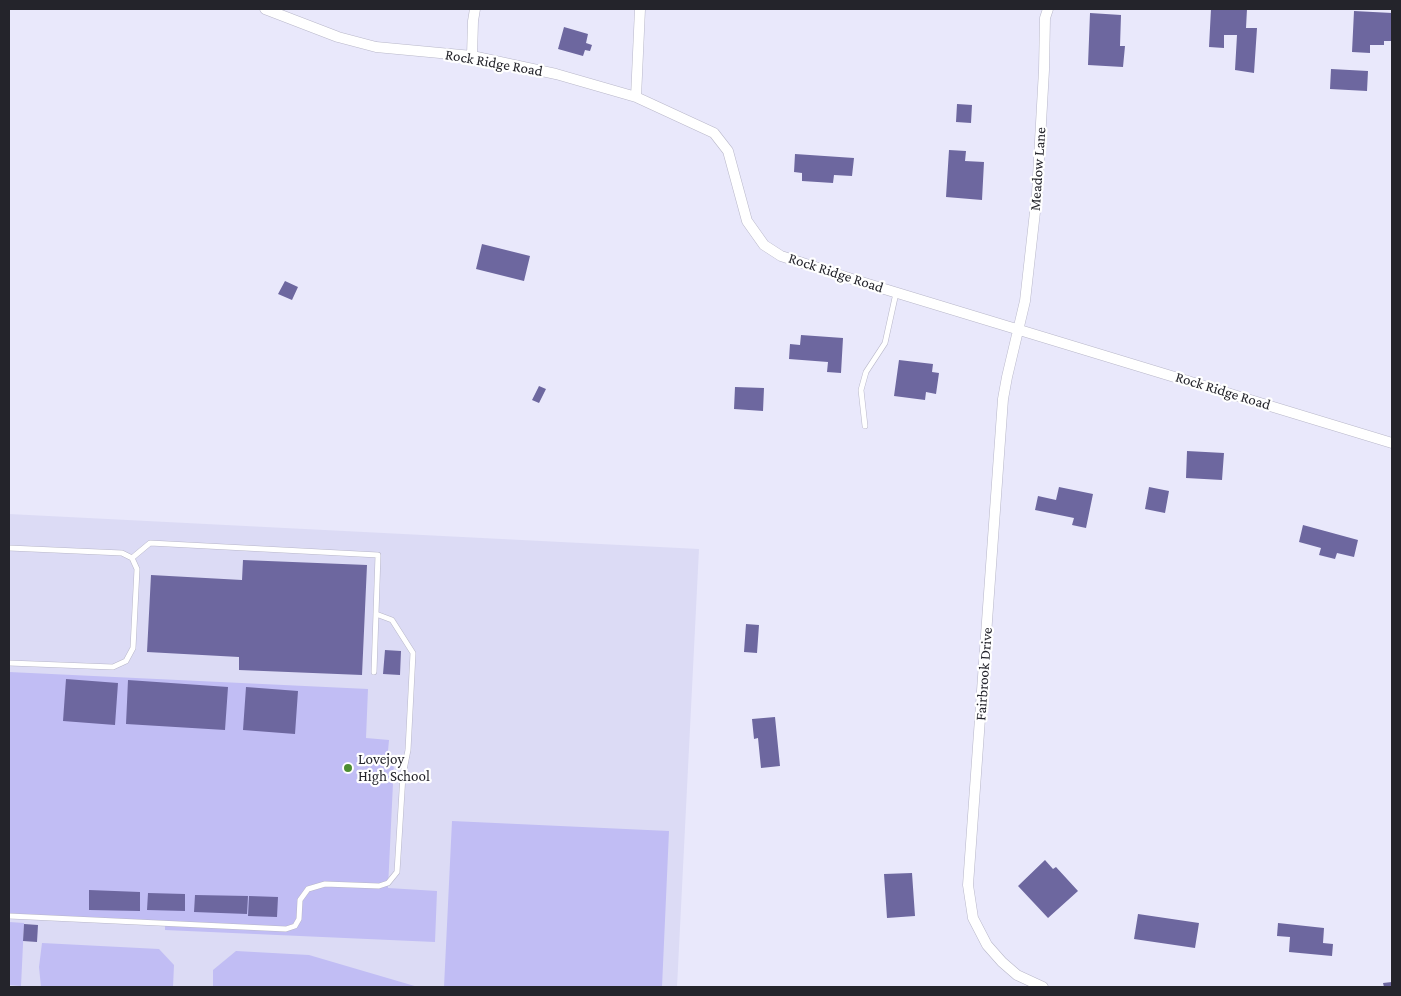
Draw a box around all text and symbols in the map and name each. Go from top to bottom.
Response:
street label: Rock Ridge Road [444,46,544,80]
street label: Meadow Lane [1026,126,1050,212]
street label: Rock Ridge Road [786,249,886,297]
street label: Rock Ridge Road [1173,368,1273,414]
street label: Fairbrook Drive [972,627,996,721]
place label: Lovejoy High School [358,750,430,785]
marker: Lovejoy High School [342,762,354,774]

